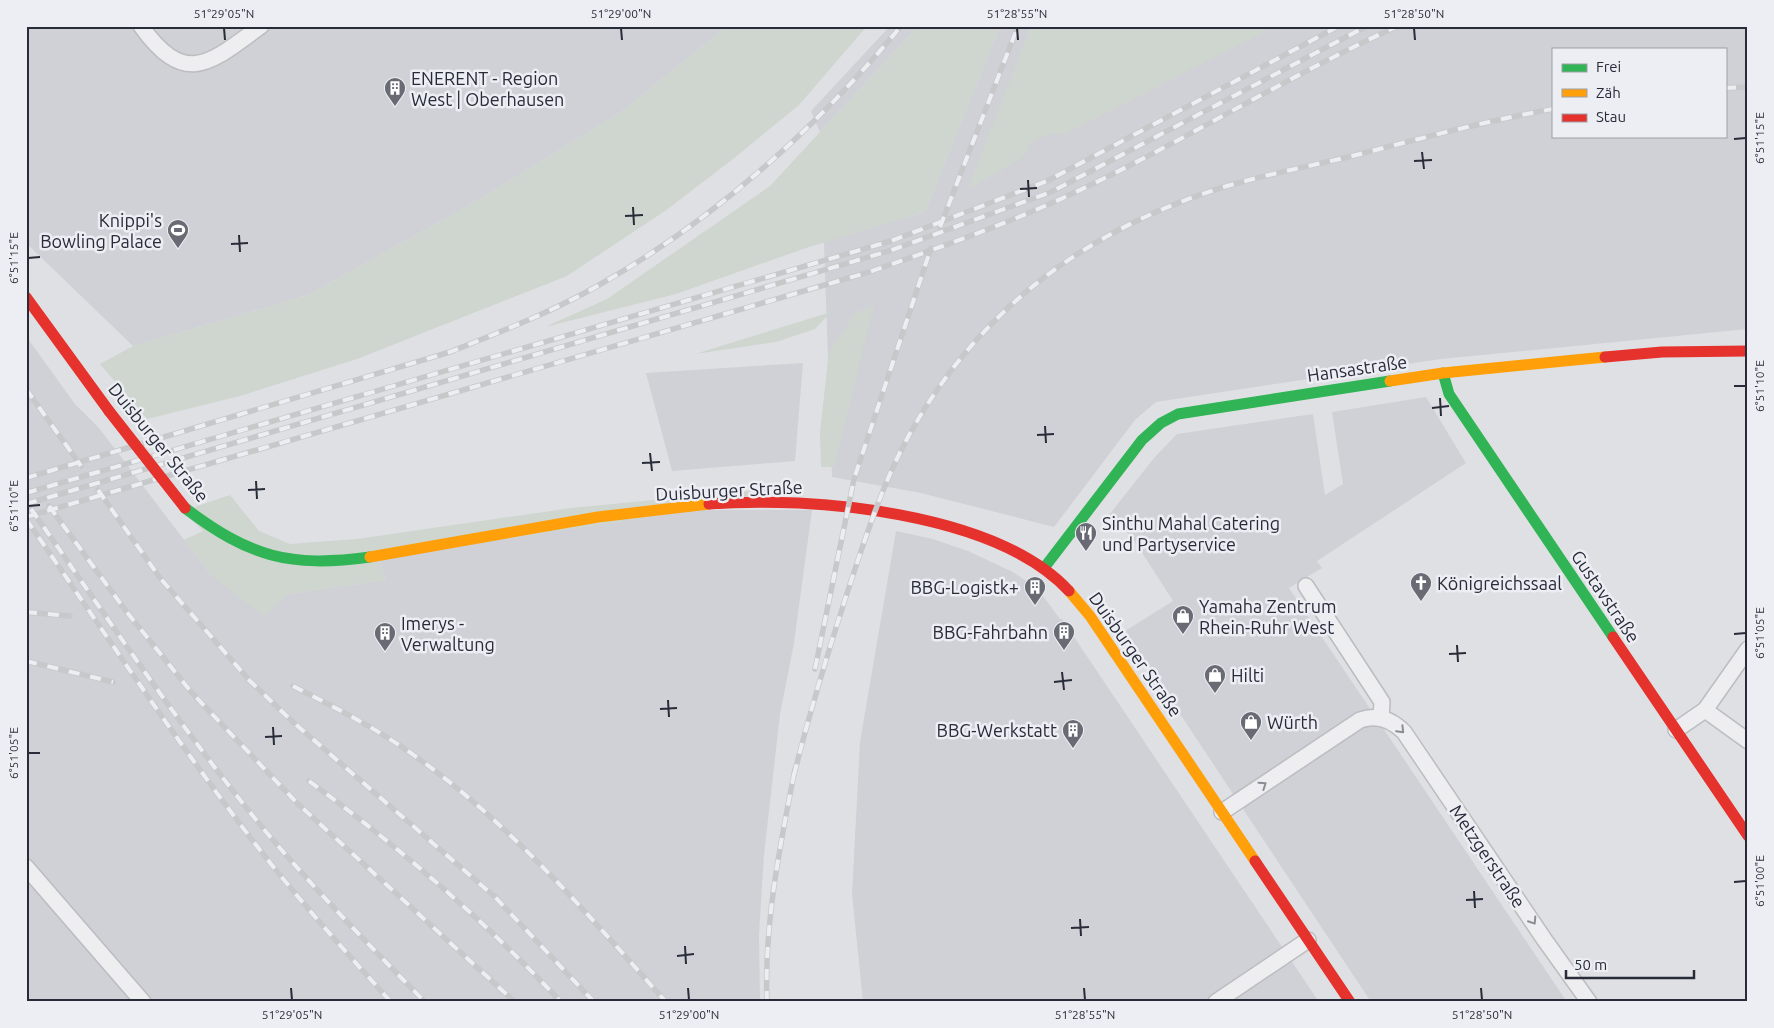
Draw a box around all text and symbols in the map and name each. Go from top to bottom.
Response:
text: 51°29'05"N [194,7,254,20]
text: 51°29'00"N [591,7,651,20]
text: 51°28'55"N [987,7,1047,20]
text: 51°28'50"N [1384,7,1444,20]
legend [1552,48,1726,138]
text: Frei [1596,58,1621,75]
place label: ENERENT - Region West | Oberhausen [411,68,564,109]
building icon: ENERENT - Region West | Oberhausen [383,76,407,107]
text: Zäh [1596,84,1621,101]
text: Stau [1596,108,1626,125]
text: 6°51'15"E [1753,112,1766,164]
place label: Knippi's Bowling Palace [40,210,162,251]
sports icon: Knippi's Bowling Palace [166,218,190,249]
text: 6°51'15"E [7,232,20,284]
street label: Hansastraße [1306,351,1408,385]
text: 6°51'10"E [1753,360,1766,412]
street label: Duisburger Straße [105,378,213,506]
street label: Duisburger Straße [655,476,803,504]
text: 6°51'10"E [7,480,20,532]
place label: Sinthu Mahal Catering und Partyservice [1102,513,1280,554]
restaurant icon: Sinthu Mahal Catering und Partyservice [1074,521,1098,552]
street label: Gustavstraße [1568,546,1644,646]
church icon: Königreichssaal [1409,571,1433,602]
place label: Königreichssaal [1437,573,1562,593]
building icon: BBG-Logistk+ [1023,575,1047,606]
place label: BBG-Logistk+ [910,577,1019,597]
street label: Duisburger Straße [1086,588,1186,720]
place label: Yamaha Zentrum Rhein-Ruhr West [1199,596,1337,637]
shop icon: Yamaha Zentrum Rhein-Ruhr West [1171,604,1195,635]
text: 6°51'05"E [1753,607,1766,659]
place label: Imerys - Verwaltung [401,613,495,654]
building icon: BBG-Fahrbahn [1052,620,1076,651]
building icon: Imerys - Verwaltung [373,621,397,652]
place label: BBG-Fahrbahn [932,622,1048,642]
shop icon: Hilti [1203,663,1227,694]
place label: Hilti [1231,665,1264,685]
shop icon: Würth [1239,710,1263,741]
place label: Würth [1267,712,1318,732]
building icon: BBG-Werkstatt [1061,718,1085,749]
place label: BBG-Werkstatt [936,720,1057,740]
one-way arrow [1395,724,1404,733]
text: 6°51'05"E [7,727,20,779]
one-way arrow [1257,782,1266,791]
street label: Metzgerstraße [1446,801,1530,911]
text: 6°51'00"E [1753,855,1766,907]
one-way arrow [1526,916,1536,925]
scale bar [1566,948,1694,980]
text: 50 m [1574,956,1607,973]
text: 51°29'05"N [262,1008,322,1021]
text: 51°29'00"N [659,1008,719,1021]
text: 51°28'55"N [1055,1008,1115,1021]
text: 51°28'50"N [1452,1008,1512,1021]

